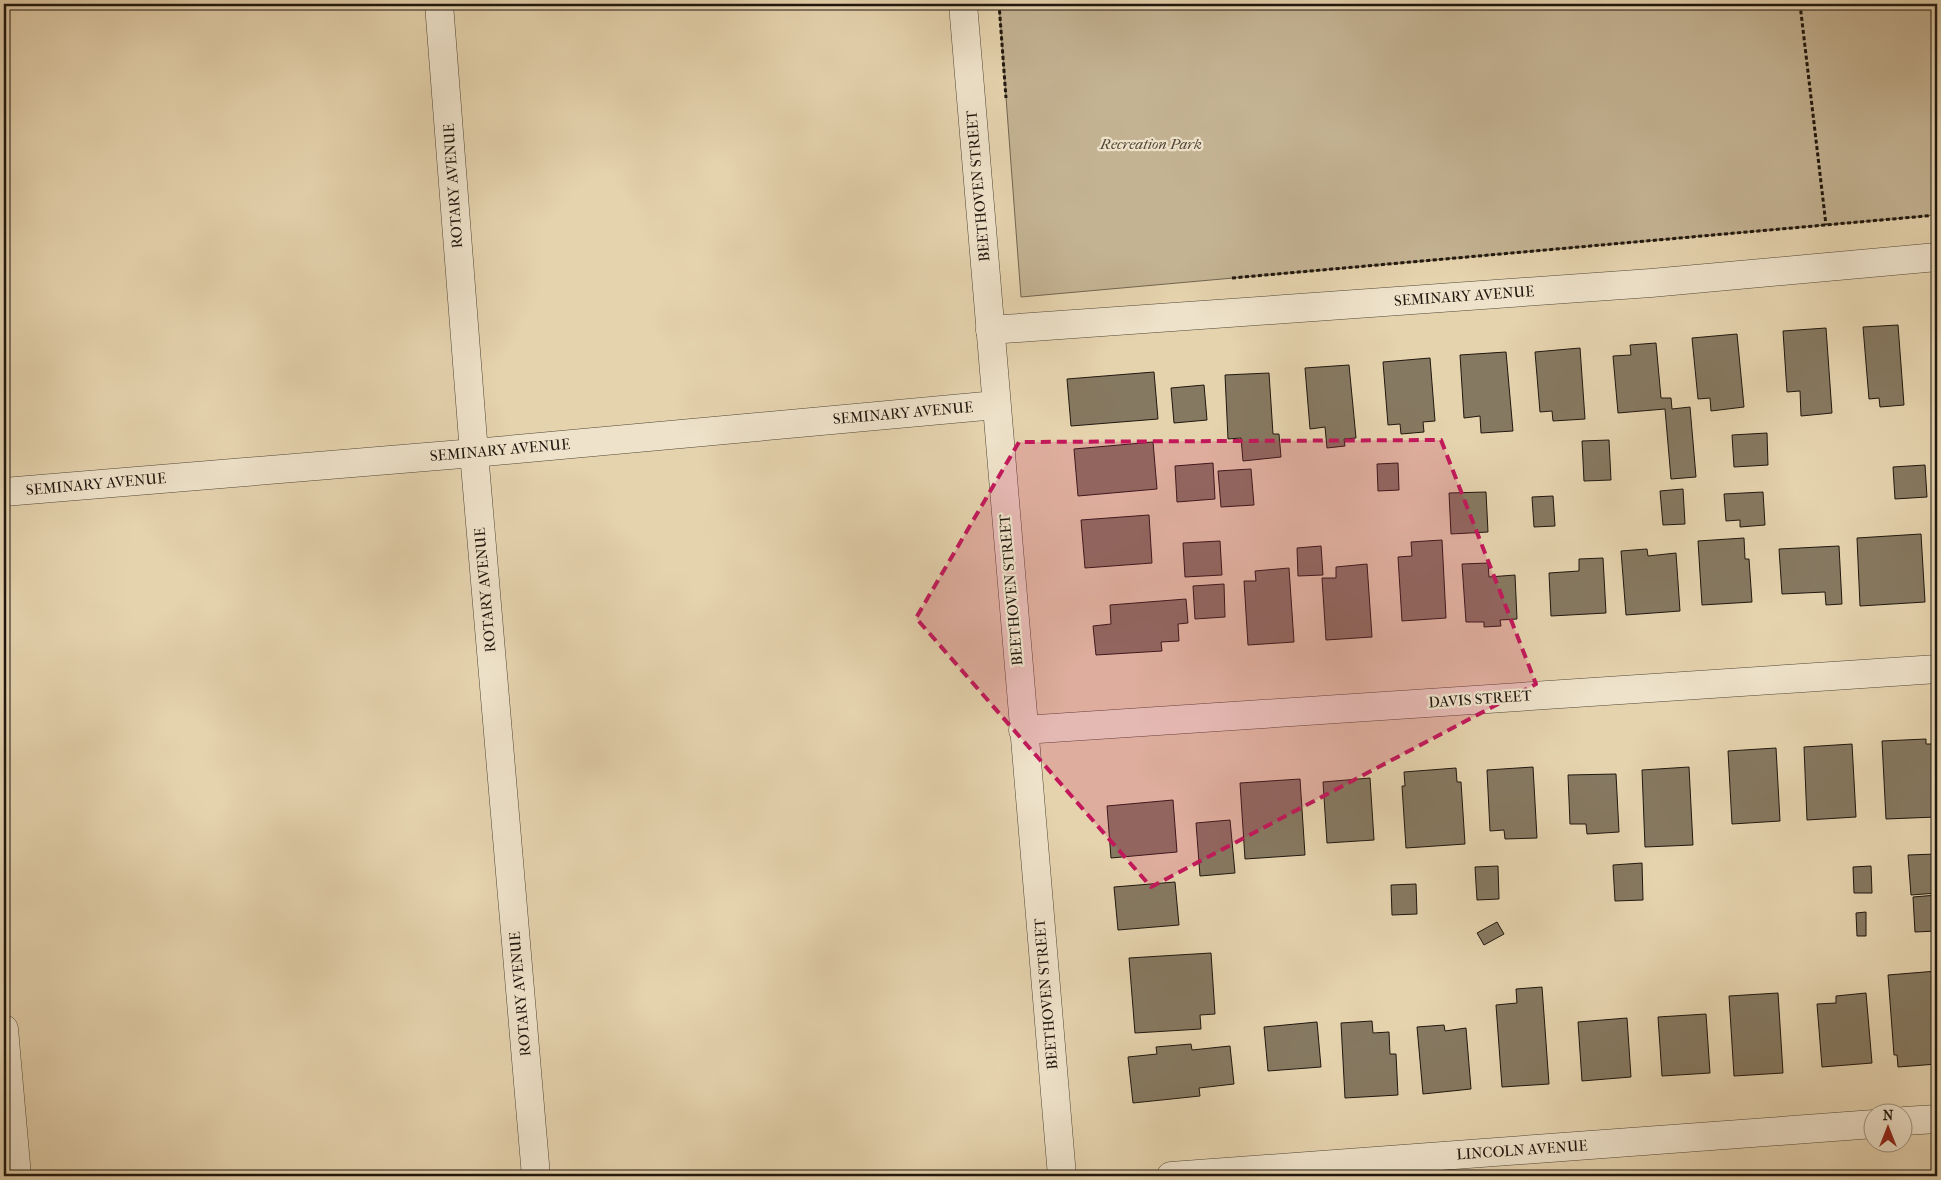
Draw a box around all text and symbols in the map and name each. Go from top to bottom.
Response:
street label: BEETHOVEN STREET [962,109,994,262]
street label: ROTARY AVENUE [440,123,466,249]
park label: Recreation Park [1099,135,1202,153]
street label: SEMINARY AVENUE [1393,282,1535,310]
street label: SEMINARY AVENUE [832,398,974,428]
street label: SEMINARY AVENUE [429,435,571,465]
street label: SEMINARY AVENUE [25,469,167,499]
street label: BEETHOVEN STREET [995,513,1027,666]
street label: ROTARY AVENUE [471,527,499,653]
street label: DAVIS STREET [1428,686,1533,712]
street label: BEETHOVEN STREET [1030,917,1062,1070]
street label: ROTARY AVENUE [506,931,534,1057]
north arrow [1864,1102,1914,1152]
text: N [1883,1107,1894,1124]
street label: LINCOLN AVENUE [1456,1136,1588,1164]

